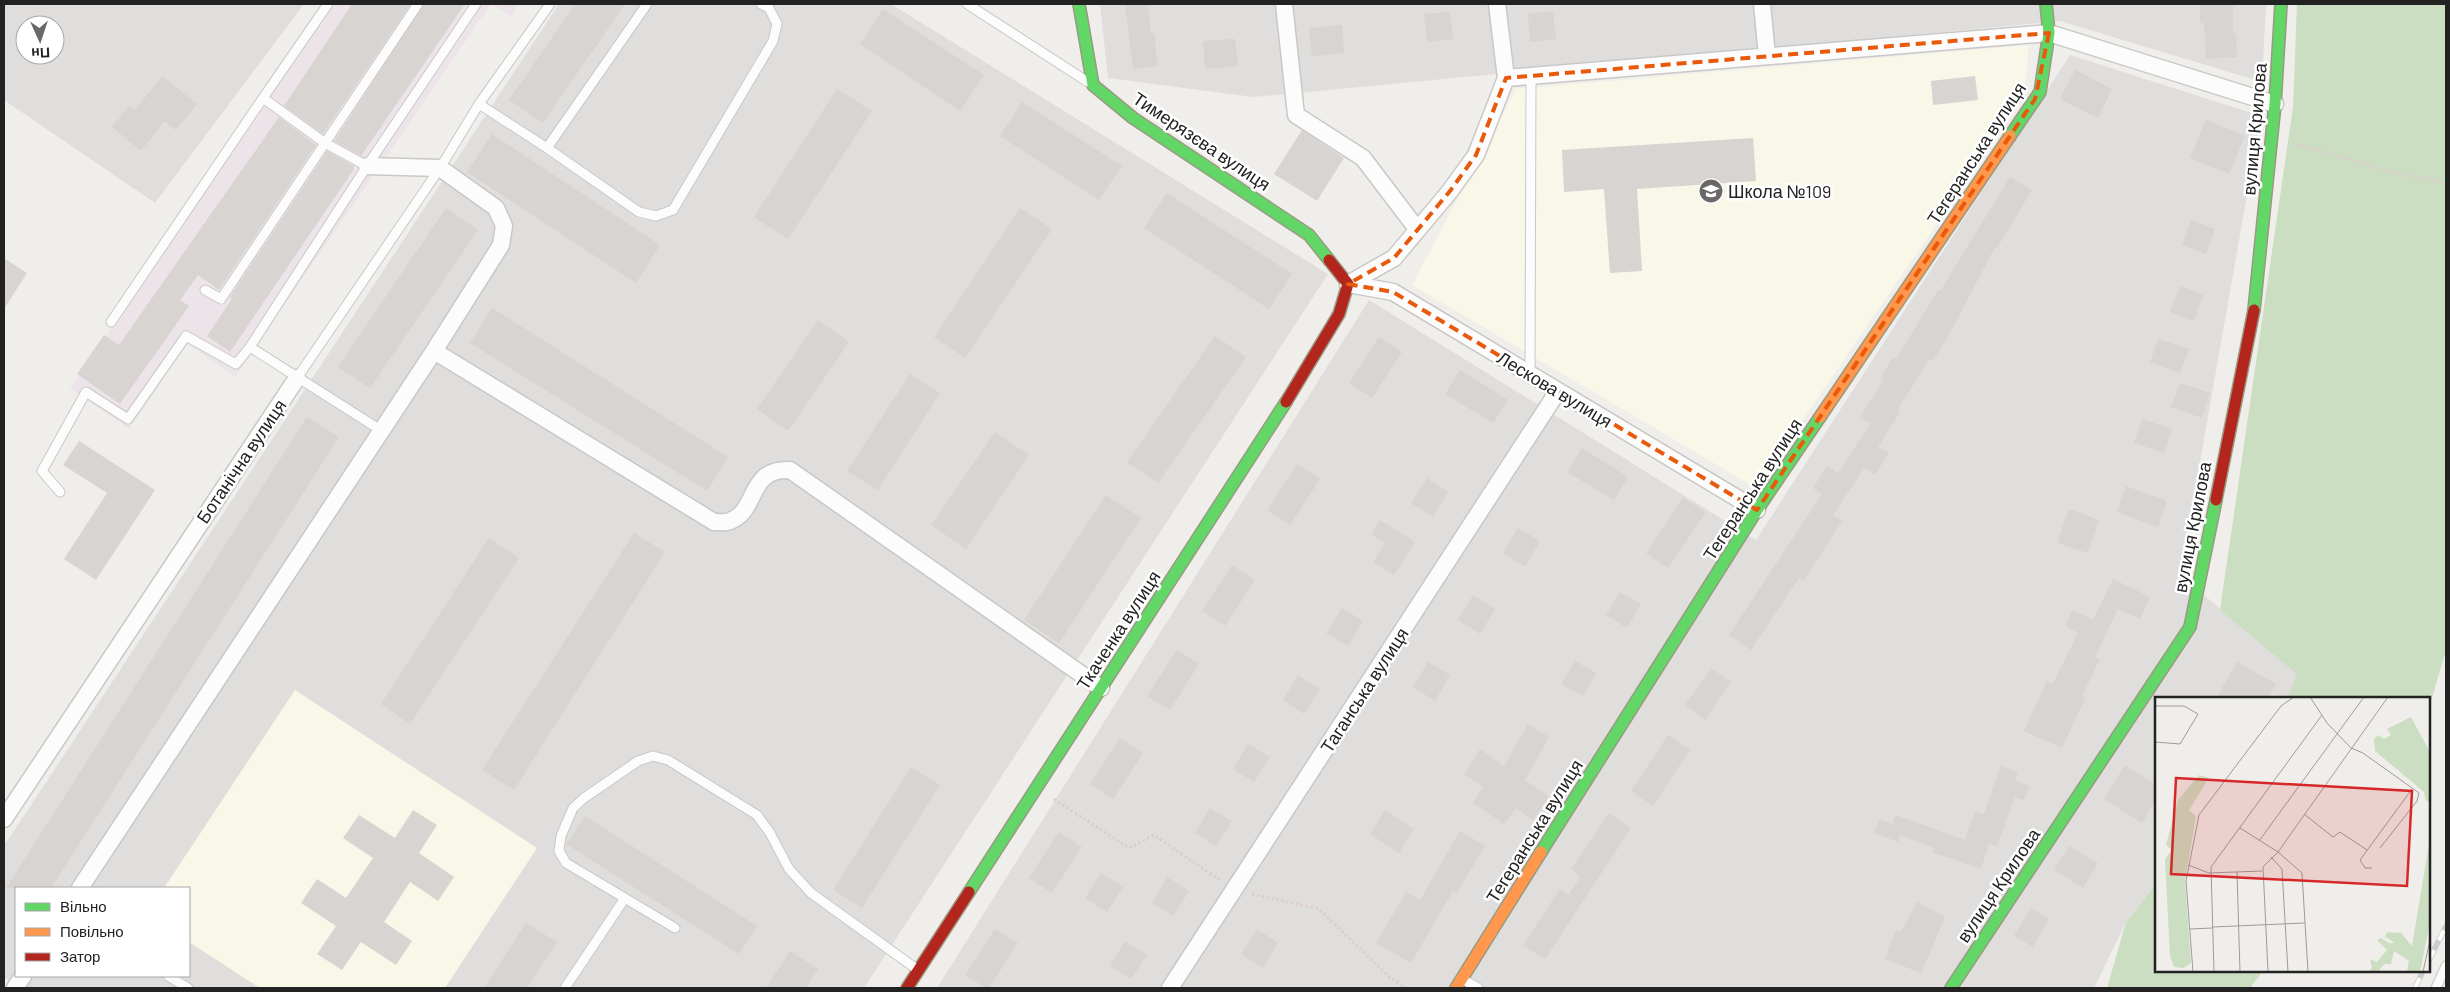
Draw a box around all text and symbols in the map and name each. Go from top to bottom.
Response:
north arrow [15,15,65,65]
text: Пн [31,45,50,62]
street label: вулиця Крилова [2237,61,2271,196]
street label: Тегеранська вулиця [1922,78,2030,228]
street label: Тимерязєва вулиця [1129,87,1275,195]
school or university icon: Школа №109 [1698,178,1724,204]
place label: Школа №109 [1728,180,1831,202]
street label: Лескова вулиця [1493,346,1617,432]
street label: Ботанічна вулиця [191,395,291,527]
street label: Тегеранська вулиця [1698,414,1806,564]
street label: вулиця Крилова [2169,459,2216,594]
street label: Ткаченка вулиця [1071,566,1165,694]
street label: Таганська вулиця [1315,623,1413,757]
inset map [2155,697,2430,972]
street label: Тегеранська вулиця [1481,755,1587,907]
street label: вулиця Крилова [1952,823,2045,946]
legend [15,887,190,977]
text: Вільно [60,897,107,915]
text: Повільно [60,922,124,940]
text: Затор [60,947,100,965]

